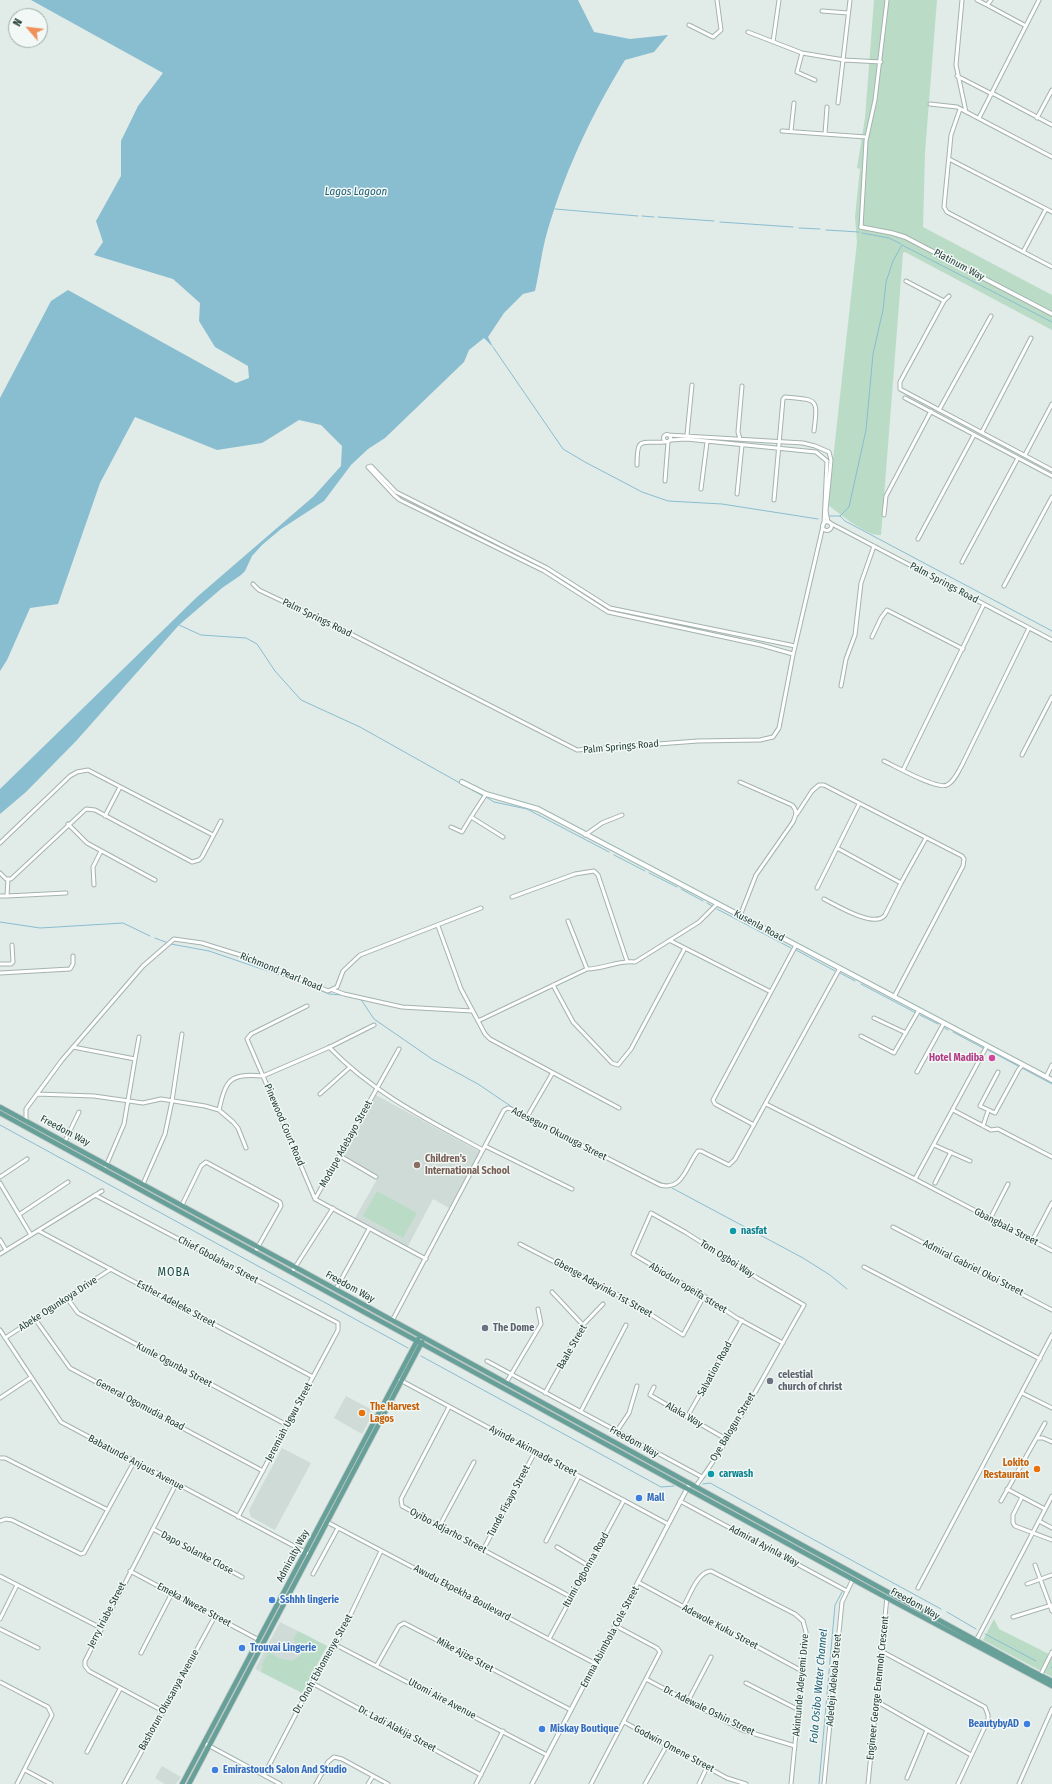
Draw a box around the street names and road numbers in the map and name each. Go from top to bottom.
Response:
street label: Platinum Way [932,247,986,283]
street label: Palm Springs Road [908,560,980,606]
street label: Palm Springs Road [280,596,354,640]
street label: Palm Springs Road [583,738,659,756]
street label: Kusenla Road [732,908,786,944]
street label: Richmond Pearl Road [238,950,324,994]
street label: Pinewood Court Road [261,1082,307,1168]
street label: Modupe Adebayo Street [317,1098,375,1190]
street label: Adesegun Okunuga Street [509,1105,609,1163]
street label: Freedom Way [38,1113,92,1149]
street label: Gbangbala Street [972,1206,1040,1248]
street label: Chief Gbolahan Street [176,1234,260,1286]
street label: Tom Ogboi Way [697,1237,757,1281]
street label: Admiral Gabriel Okoi Street [921,1237,1025,1299]
street label: Gbenge Adeyinka 1st Street [552,1256,654,1320]
street label: Abiodun opeifa street [647,1260,729,1316]
street label: Freedom Way [323,1269,377,1305]
street label: Abeke Ogunkoya Drive [16,1274,100,1334]
street label: Esther Adeleke Street [134,1278,218,1330]
street label: Baale Street [554,1323,590,1371]
street label: Salvation Road [695,1339,735,1399]
street label: Kunle Ogunba Street [134,1340,214,1390]
street label: General Ogomudia Road [94,1377,186,1433]
street label: Jeremiah Ugwu Street [263,1380,315,1464]
street label: Oye Balogun Street [708,1390,758,1464]
street label: Alaka Way [663,1400,705,1430]
street label: Ayinde Akinmade Street [487,1423,579,1479]
street label: Freedom Way [607,1424,661,1460]
street label: Babatunde Anjous Avenue [86,1433,186,1493]
street label: Tunde Fisayo Street [485,1463,533,1539]
street label: Oyibo Adjarho Street [408,1506,488,1556]
street label: Admiral Ayinla Way [727,1522,801,1570]
street label: Admiralty Way [274,1528,312,1584]
street label: Dapo Solanke Close [159,1529,235,1577]
street label: Itumi Ogbonna Road [560,1530,612,1610]
street label: Awudu Ekpekha Boulevard [412,1562,512,1624]
street label: Jerry Iriabe Street [85,1580,129,1650]
street label: Emeka Nweze Street [155,1580,233,1630]
street label: Emma Abimbola Cole Street [578,1584,642,1690]
street label: Freedom Way [888,1586,942,1622]
street label: Adewole Kuku Street [680,1602,760,1652]
street label: Dr. Onoh Ebhomenye Street [291,1612,355,1716]
street label: Engineer George Enenmoh Crescent [864,1615,892,1761]
street label: Akintunde Adeyemi Drive [791,1633,811,1737]
street label: Adedeji Adekola Street [824,1633,844,1727]
street label: Mike Ajize Stret [435,1635,495,1675]
street label: Bashorun Okusanya Avenue [136,1647,202,1753]
street label: Utomi Aire Avenue [406,1676,478,1722]
street label: Dr. Adewale Oshin Street [661,1684,757,1738]
street label: Dr. Ladi Alakija Street [356,1703,438,1755]
street label: Godwin Omene Street [632,1723,716,1775]

